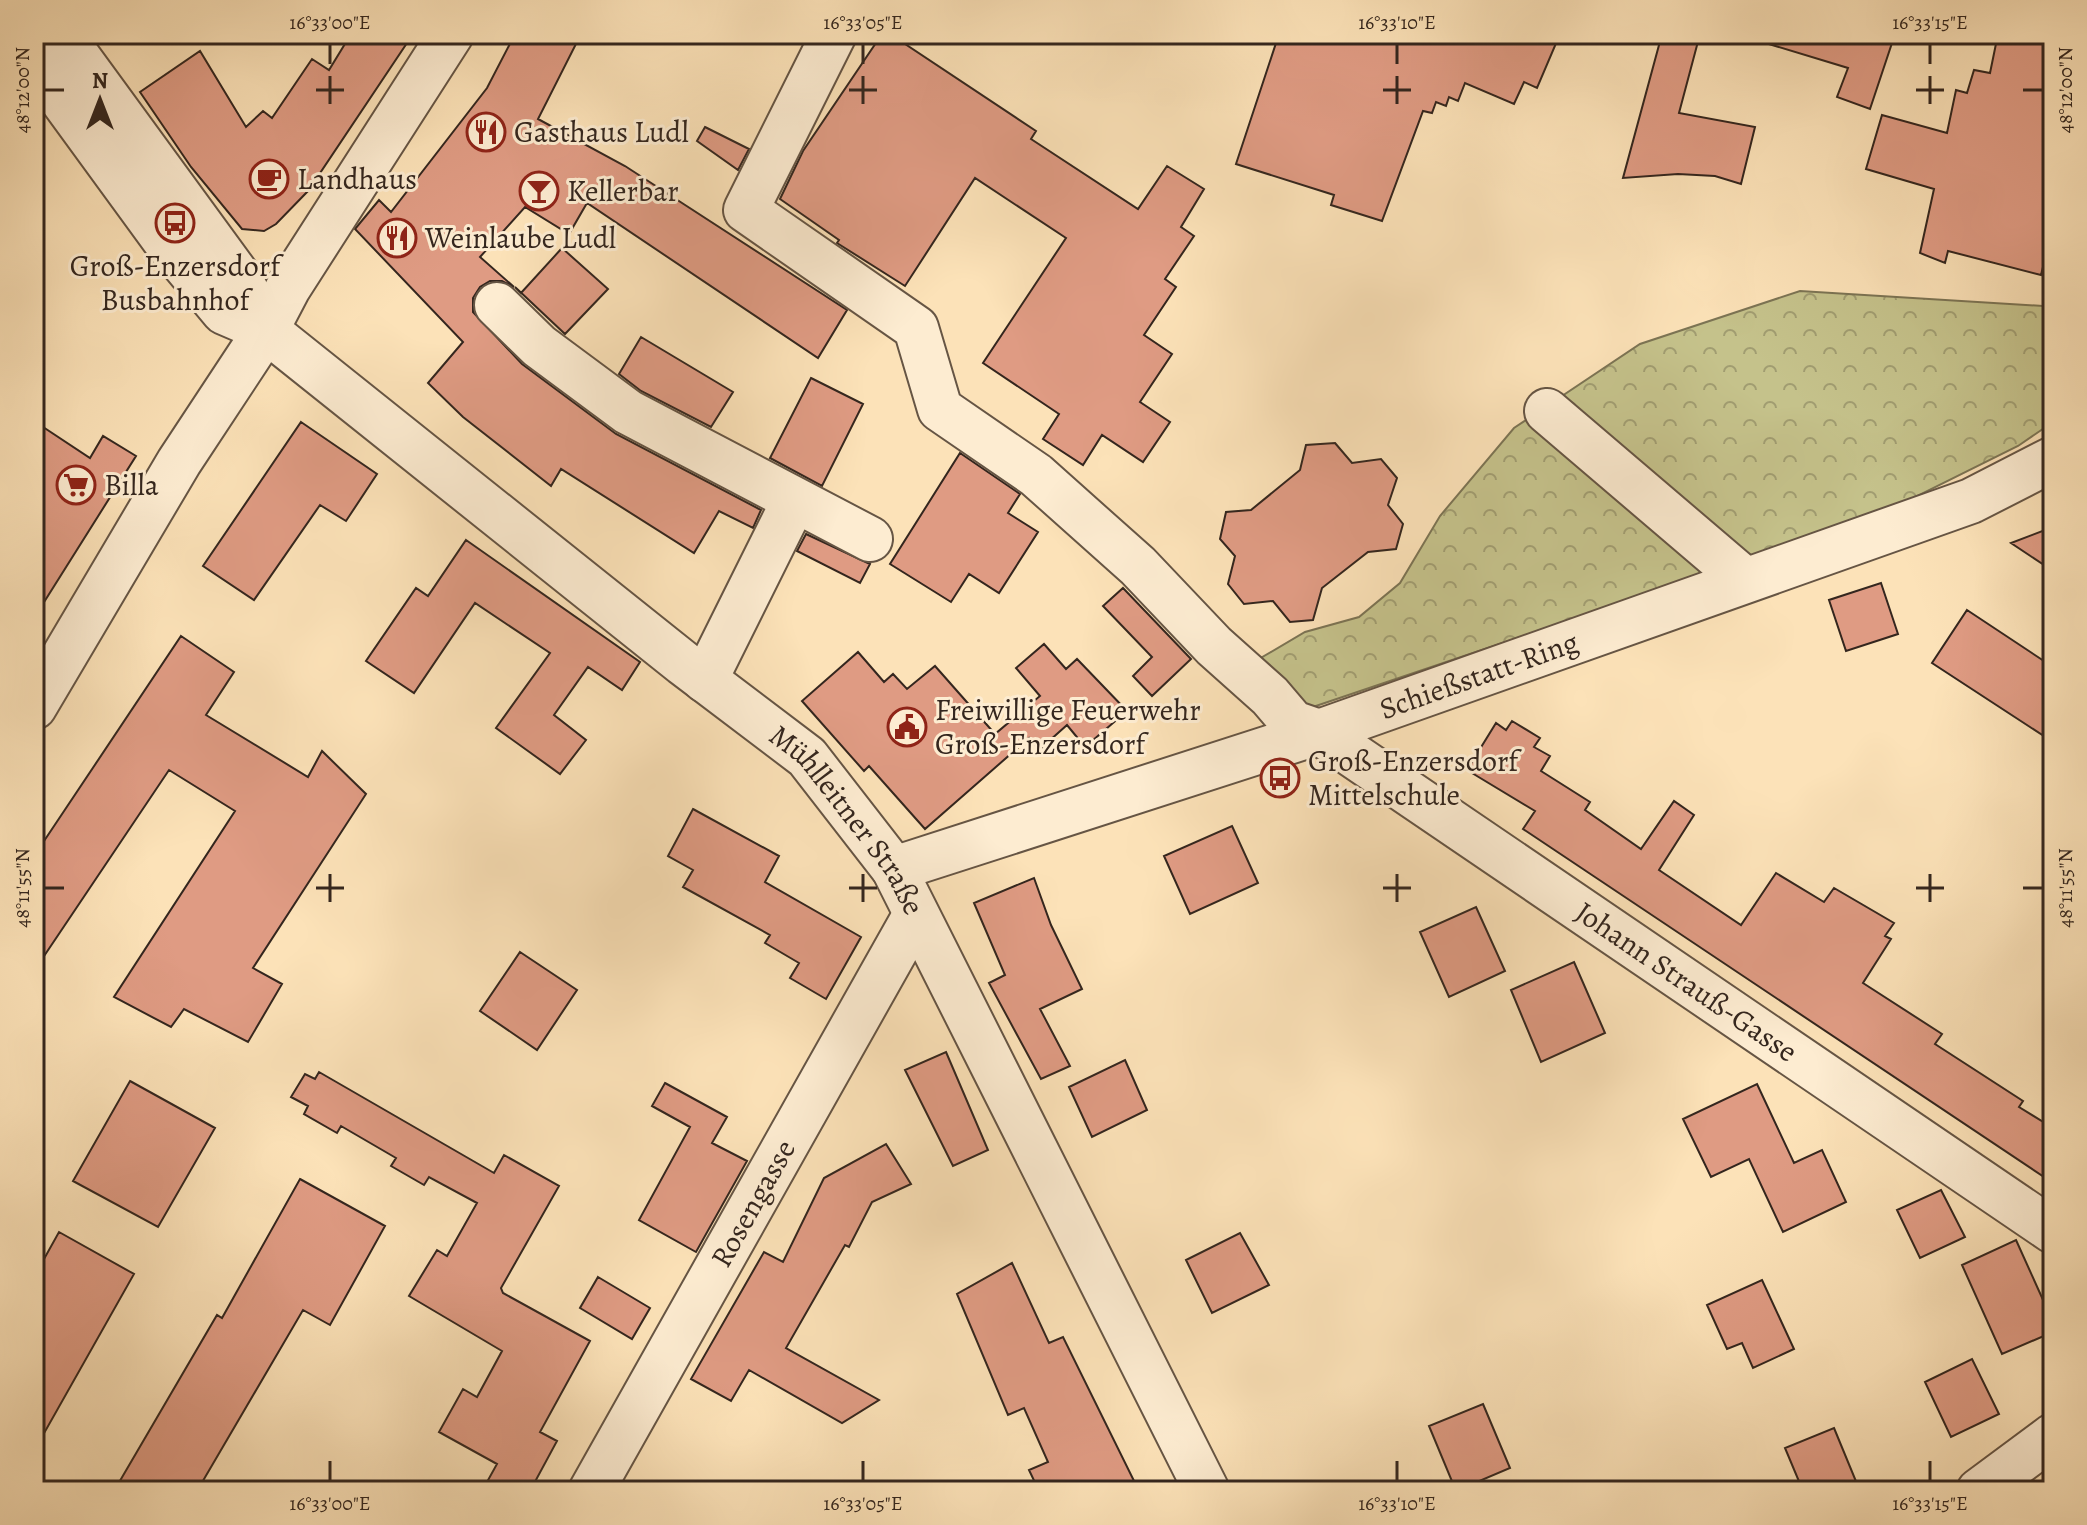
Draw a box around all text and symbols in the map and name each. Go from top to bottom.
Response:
text: 16°33'00"E [289,9,371,36]
text: 16°33'05"E [823,9,903,36]
text: 16°33'10"E [1358,9,1436,36]
text: 16°33'15"E [1892,9,1968,36]
text: 48°12'00"N [9,47,36,133]
text: 48°12'00"N [2052,47,2079,133]
north arrow [60,60,140,140]
text: N [92,66,108,96]
restaurant icon: Gasthaus Ludl [465,111,507,153]
place label: Gasthaus Ludl [514,112,689,152]
cafe icon: Landhaus [248,158,290,200]
place label: Landhaus [297,159,417,199]
bar icon: Kellerbar [518,170,560,212]
place label: Kellerbar [567,171,679,211]
bus stop icon: Groß-Enzersdorf Busbahnhof [154,202,196,244]
restaurant icon: Weinlaube Ludl [376,217,418,259]
place label: Weinlaube Ludl [424,218,616,258]
place label: Groß-Enzersdorf Busbahnhof [70,246,284,320]
supermarket icon: Billa [55,464,97,506]
place label: Billa [104,465,159,505]
street label: Schießstatt-Ring [1374,622,1583,729]
place label: Freiwillige Feuerwehr Groß-Enzersdorf [935,690,1201,764]
public building icon: Freiwillige Feuerwehr Groß-Enzersdorf [886,706,928,748]
street label: Mühlleitner Straße [761,715,934,922]
place label: Groß-Enzersdorf Mittelschule [1308,741,1522,815]
bus stop icon: Groß-Enzersdorf Mittelschule [1259,757,1301,799]
text: 48°11'55"N [9,848,36,928]
text: 48°11'55"N [2052,848,2079,928]
street label: Johann Strauß-Gasse [1568,892,1805,1071]
street label: Rosengasse [701,1132,805,1275]
text: 16°33'00"E [289,1490,371,1517]
text: 16°33'05"E [823,1490,903,1517]
text: 16°33'10"E [1358,1490,1436,1517]
text: 16°33'15"E [1892,1490,1968,1517]

